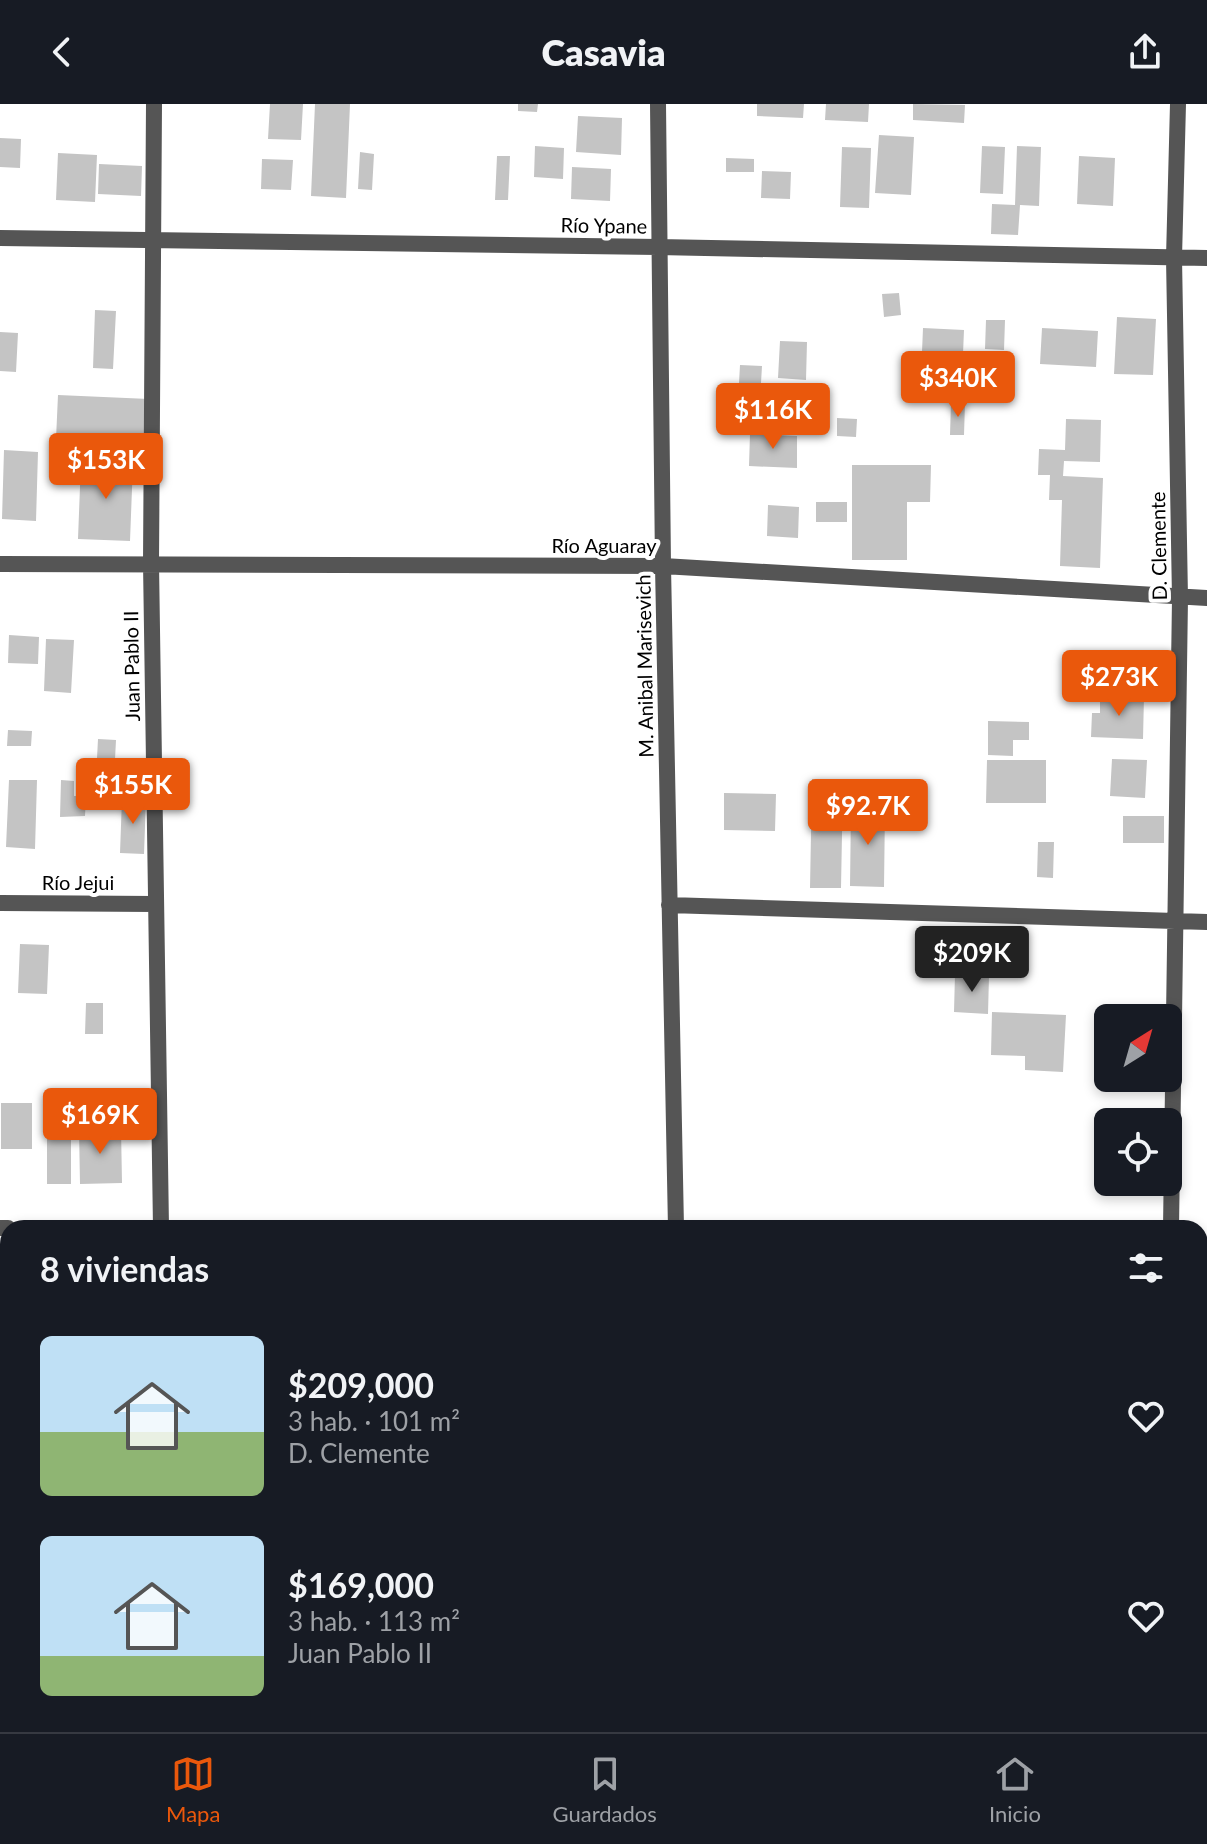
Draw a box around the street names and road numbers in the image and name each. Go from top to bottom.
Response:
street label: Río Ypane [561,212,647,238]
street label: D. Clemente [1145,491,1171,601]
street label: Río Aguaray [551,533,657,557]
street label: M. Anibal Marisevich [630,574,658,758]
street label: Juan Pablo II [118,610,144,722]
street label: Río Jejui [42,870,114,894]

